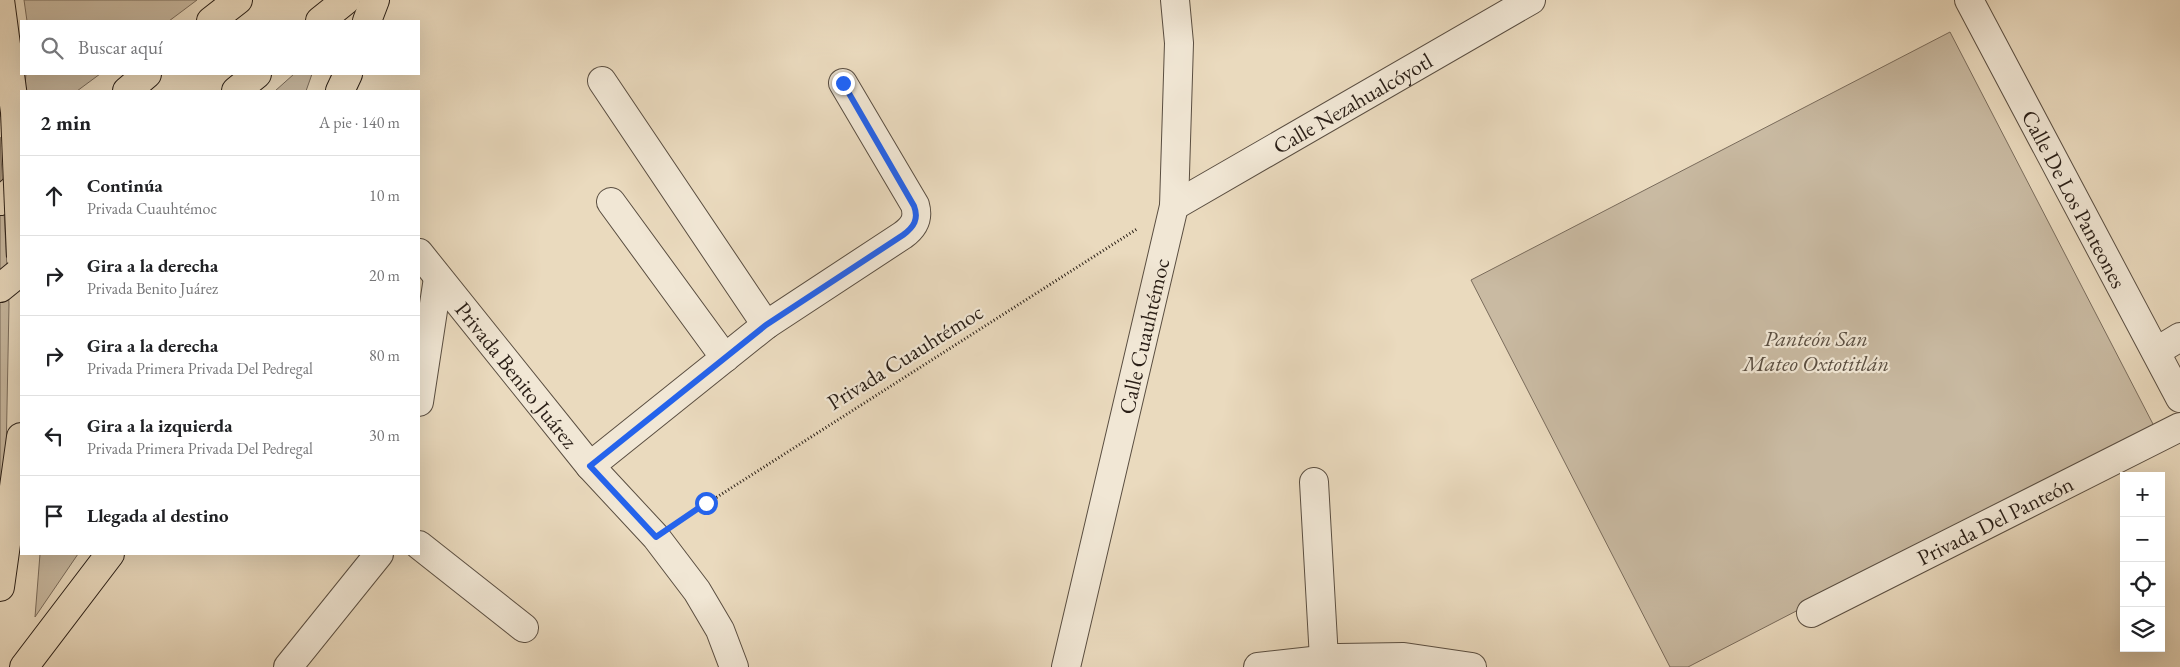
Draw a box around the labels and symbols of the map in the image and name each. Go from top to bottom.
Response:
street label: Calle Nezahualcóyotl [1268,46,1437,160]
route end [832,72,855,95]
street label: Calle De Los Panteones [2015,105,2134,293]
street label: Calle Cuauhtémoc [1111,255,1176,417]
street label: Privada Benito Juárez [449,295,585,455]
street label: Privada Cuauhtémoc [822,297,988,417]
park label: Panteón San Mateo Oxtotitlán [1741,324,1889,378]
street label: Privada Del Panteón [1912,469,2078,572]
route start [695,492,718,515]

